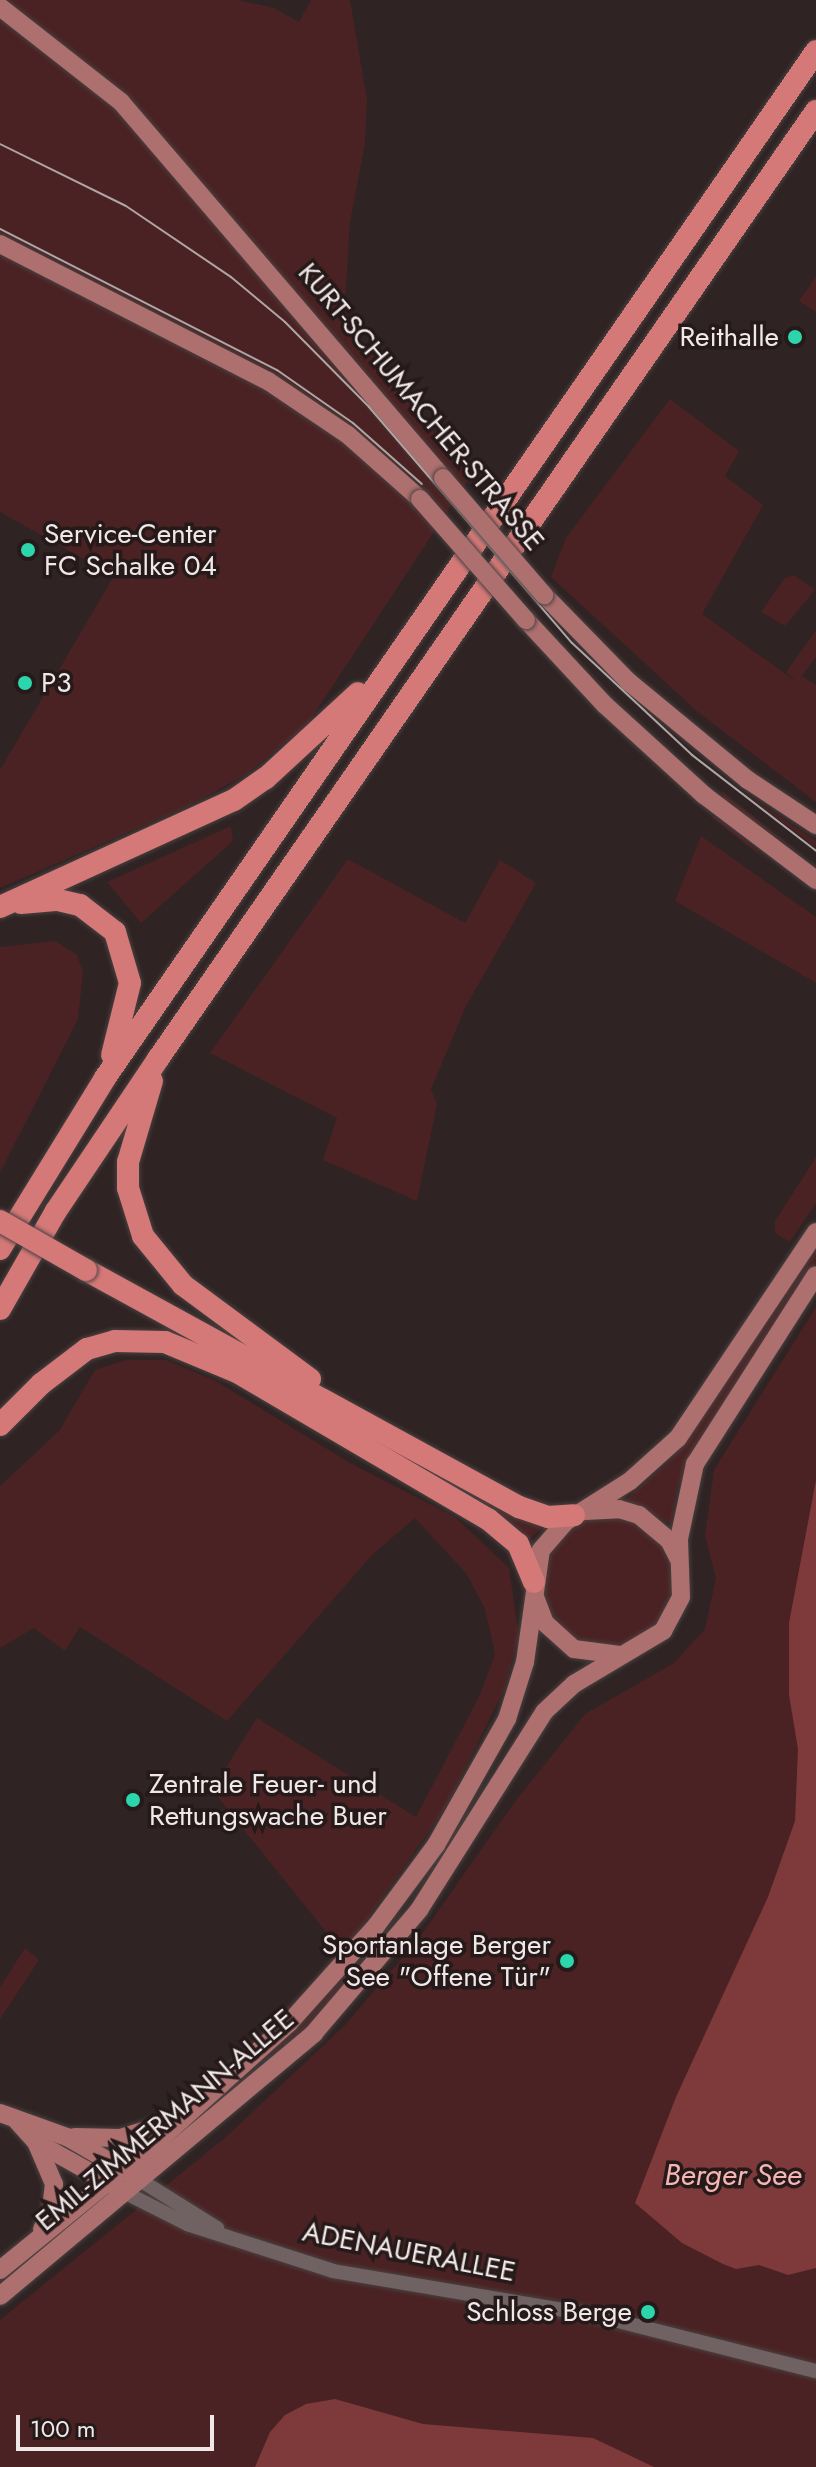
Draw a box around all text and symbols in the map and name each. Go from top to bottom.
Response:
street label: KURT-SCHUMACHER-STRASSE [291,256,551,558]
place label: Reithalle [679,320,779,354]
marker: Reithalle [786,328,804,346]
place label: Service-Center FC Schalke 04 [44,517,217,583]
marker: Service-Center FC Schalke 04 [19,541,37,559]
place label: P3 [41,666,72,700]
marker: P3 [16,674,34,692]
place label: Zentrale Feuer- und Rettungswache Buer [149,1767,387,1833]
marker: Zentrale Feuer- und Rettungswache Buer [124,1791,142,1809]
place label: Sportanlage Berger See "Offene Tür" [322,1928,551,1994]
marker: Sportanlage Berger See "Offene Tür" [558,1952,576,1970]
street label: EMIL-ZIMMERMANN-ALLEE [29,2002,301,2238]
water label: Berger See [664,2157,802,2193]
street label: ADENAUERALLEE [300,2215,518,2289]
place label: Schloss Berge [466,2295,632,2329]
marker: Schloss Berge [639,2303,657,2321]
scale bar [20,2399,218,2449]
text: 100 m [30,2411,96,2446]

